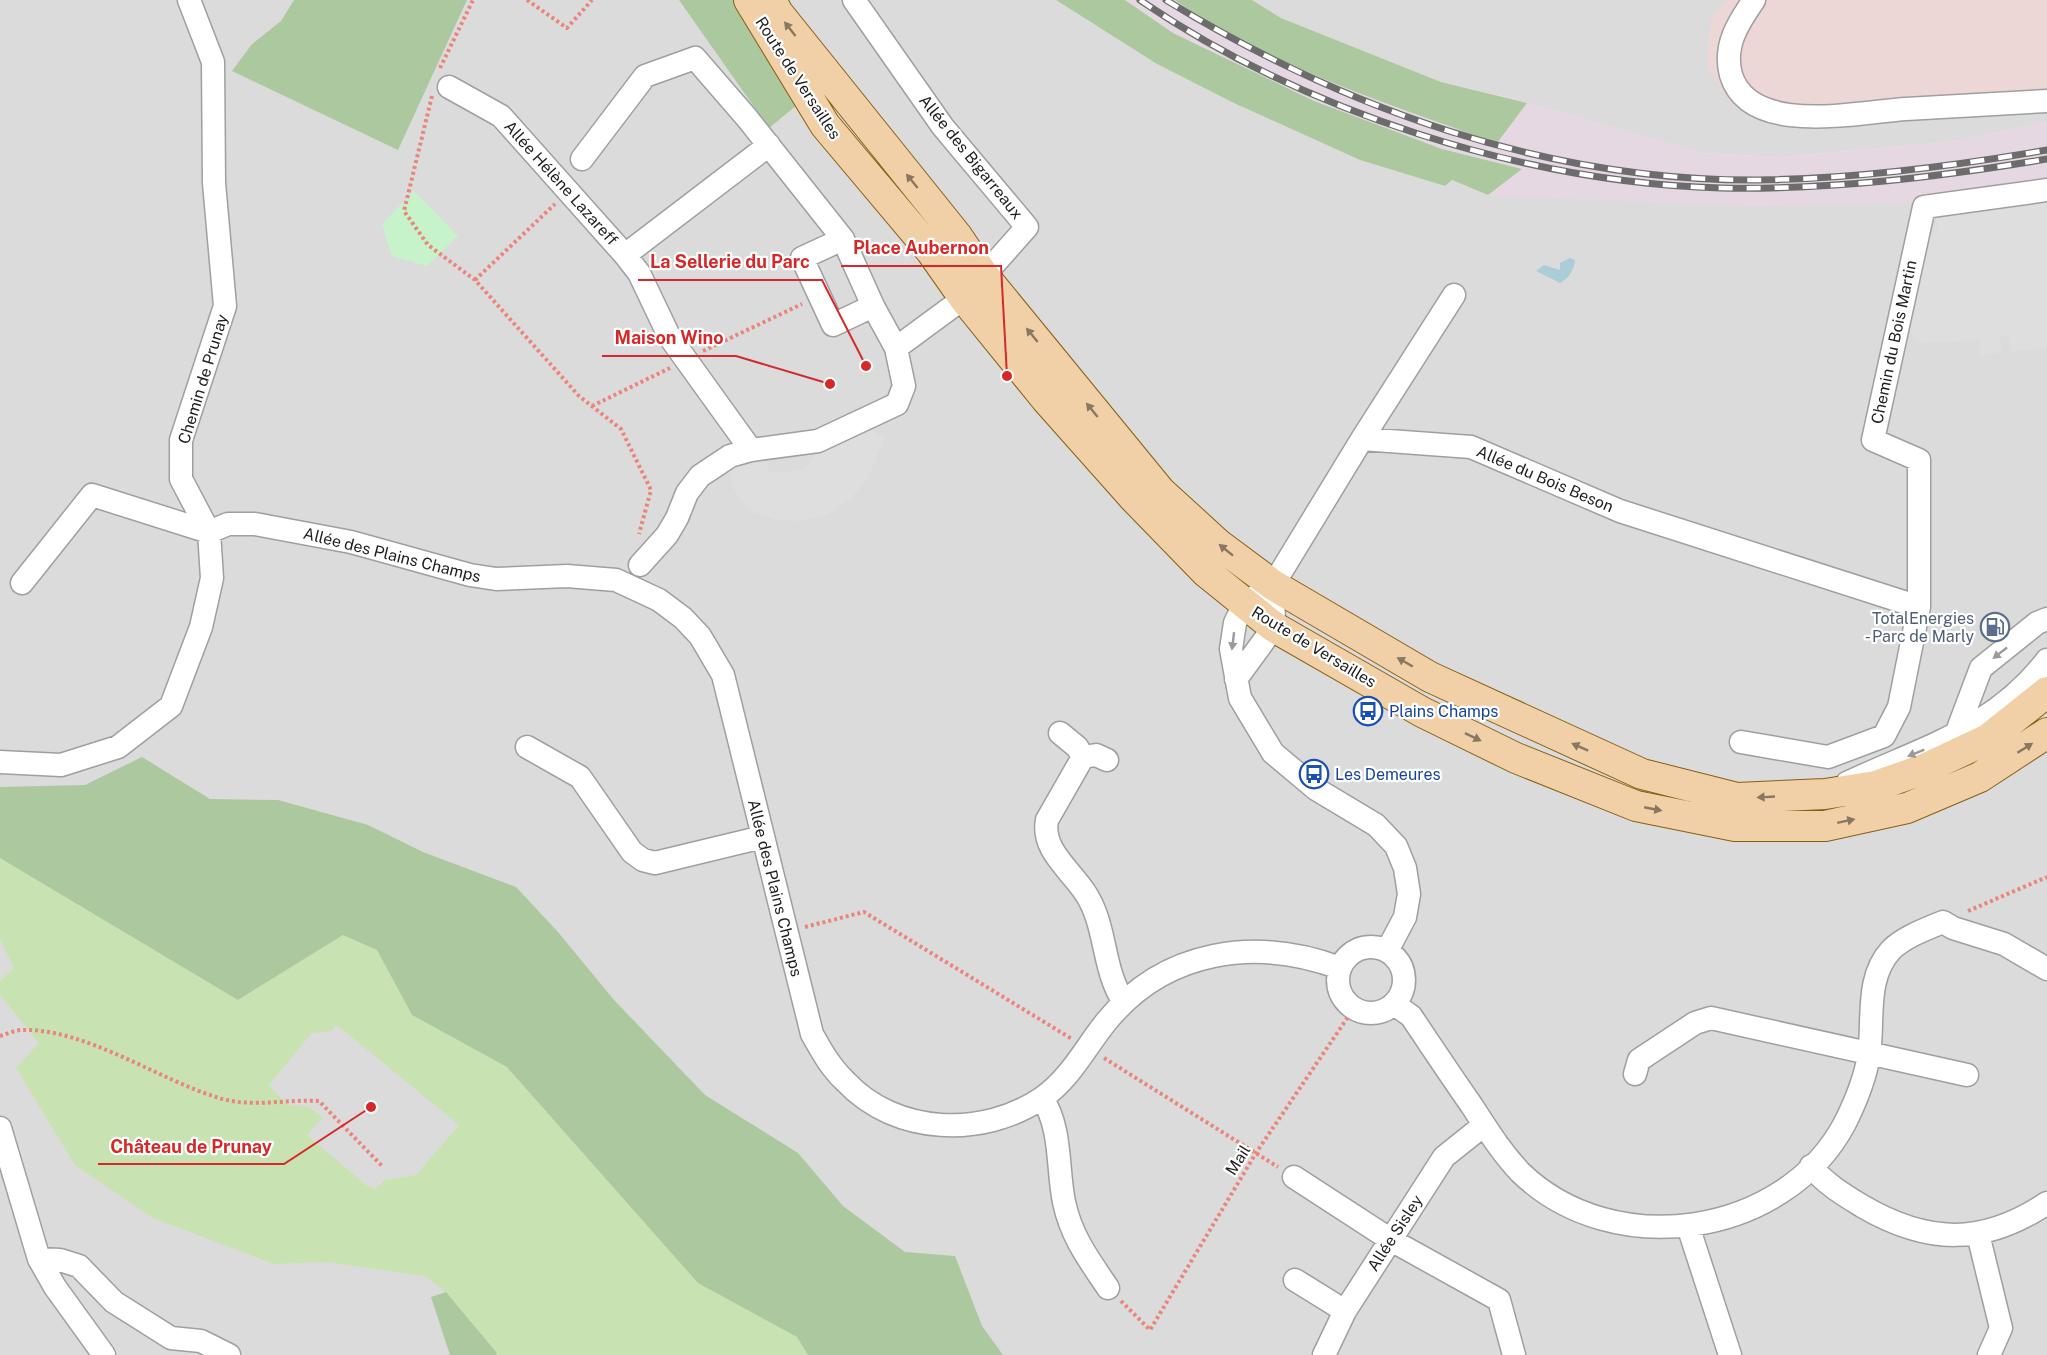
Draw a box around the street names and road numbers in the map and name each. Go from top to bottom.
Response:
street label: Route de Versailles [751,13,845,143]
street label: Allée des Bigarreaux [915,91,1027,223]
street label: Allée Hélène Lazareff [500,117,622,249]
street label: Chemin du Bois Martin [1867,258,1921,426]
street label: Chemin de Prunay [174,311,232,446]
street label: Allée du Bois Beson [1474,442,1616,516]
street label: Allée des Plains Champs [301,524,483,586]
street label: Route de Versailles [1248,602,1380,692]
street label: Allée des Plains Champs [744,797,806,979]
street label: Mail [1221,1141,1255,1179]
street label: Allée Sisley [1363,1191,1427,1275]

